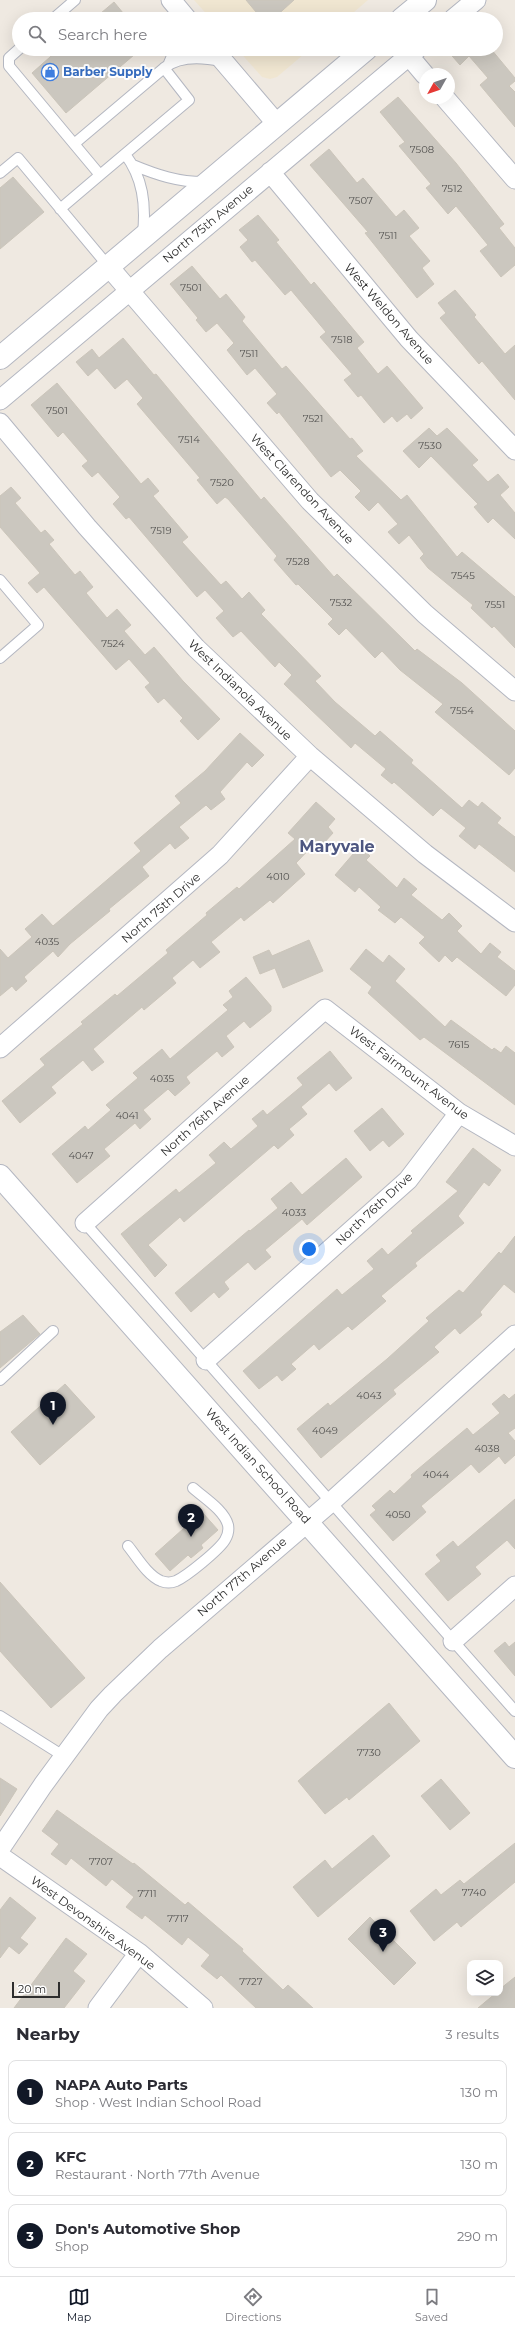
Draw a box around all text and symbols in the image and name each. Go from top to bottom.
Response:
search box [12,12,503,56]
icon: search [26,23,48,45]
text: Search here [58,25,147,44]
shop icon: Barber Supply [40,62,60,82]
place label: Barber Supply [63,64,153,79]
north arrow [419,68,455,104]
house number: 7508 [410,143,434,156]
street label: North 75th Avenue [159,181,256,266]
house number: 7512 [442,182,463,195]
house number: 7507 [349,194,373,207]
house number: 7511 [379,229,397,242]
street label: West Weldon Avenue [341,260,437,367]
house number: 7501 [180,281,202,294]
house number: 7518 [331,333,353,346]
house number: 7511 [240,347,258,360]
house number: 7501 [46,404,68,417]
house number: 7521 [303,412,323,425]
street label: West Clarendon Avenue [247,431,357,547]
house number: 7514 [178,433,200,446]
house number: 7530 [418,439,442,452]
house number: 7520 [210,476,234,489]
house number: 7519 [150,524,172,537]
house number: 7528 [286,555,310,568]
house number: 7545 [451,569,475,582]
house number: 7532 [330,596,353,609]
house number: 7551 [485,598,505,611]
street label: West Indianola Avenue [185,636,295,743]
house number: 7524 [101,637,125,650]
house number: 7554 [450,704,474,717]
district label: Maryvale [299,837,375,856]
street label: North 75th Drive [118,869,203,946]
house number: 4010 [266,870,290,883]
house number: 4035 [35,935,59,948]
street label: West Fairmount Avenue [347,1023,472,1122]
house number: 7615 [448,1038,470,1051]
house number: 4035 [150,1072,174,1085]
street label: North 76th Avenue [157,1072,252,1159]
house number: 4041 [115,1109,139,1122]
house number: 4047 [68,1149,94,1162]
street label: North 76th Drive [332,1169,415,1248]
house number: 4033 [282,1206,307,1219]
your location [299,1239,319,1259]
house number: 4043 [356,1389,382,1402]
pin: 1 [40,1392,66,1425]
street label: West Indian School Road [203,1405,314,1526]
house number: 4049 [312,1424,338,1437]
house number: 4038 [474,1442,500,1455]
house number: 4044 [423,1468,450,1481]
pin: 2 [178,1504,204,1537]
house number: 4050 [385,1508,411,1521]
street label: North 77th Avenue [194,1534,290,1620]
house number: 7730 [357,1746,381,1759]
house number: 7707 [89,1855,113,1868]
street label: West Devonshire Avenue [28,1872,159,1973]
house number: 7740 [462,1886,487,1899]
house number: 7711 [137,1887,157,1900]
house number: 7717 [167,1912,189,1925]
pin: 3 [370,1919,396,1952]
map controls [467,1960,503,1996]
button: layers [467,1960,503,1996]
house number: 7727 [239,1975,263,1988]
scale bar [12,1980,60,1999]
text: 20 m [18,1982,46,1996]
text: Nearby [16,2024,80,2044]
text: 3 results [445,2026,499,2042]
text: NAPA Auto Parts [55,2075,188,2094]
text: 1 [27,2084,33,2100]
text: 130 m [460,2084,498,2100]
text: Shop · West Indian School Road [55,2094,262,2110]
text: KFC [55,2147,86,2166]
text: 2 [26,2156,34,2172]
text: 130 m [460,2156,498,2172]
text: Restaurant · North 77th Avenue [55,2166,260,2182]
text: Don's Automotive Shop [55,2219,240,2238]
text: 3 [26,2228,34,2244]
text: 290 m [457,2228,498,2244]
text: Shop [55,2238,89,2254]
tab: Map [67,2286,91,2324]
tab: Directions [225,2286,281,2324]
tab: Saved [415,2286,448,2324]

